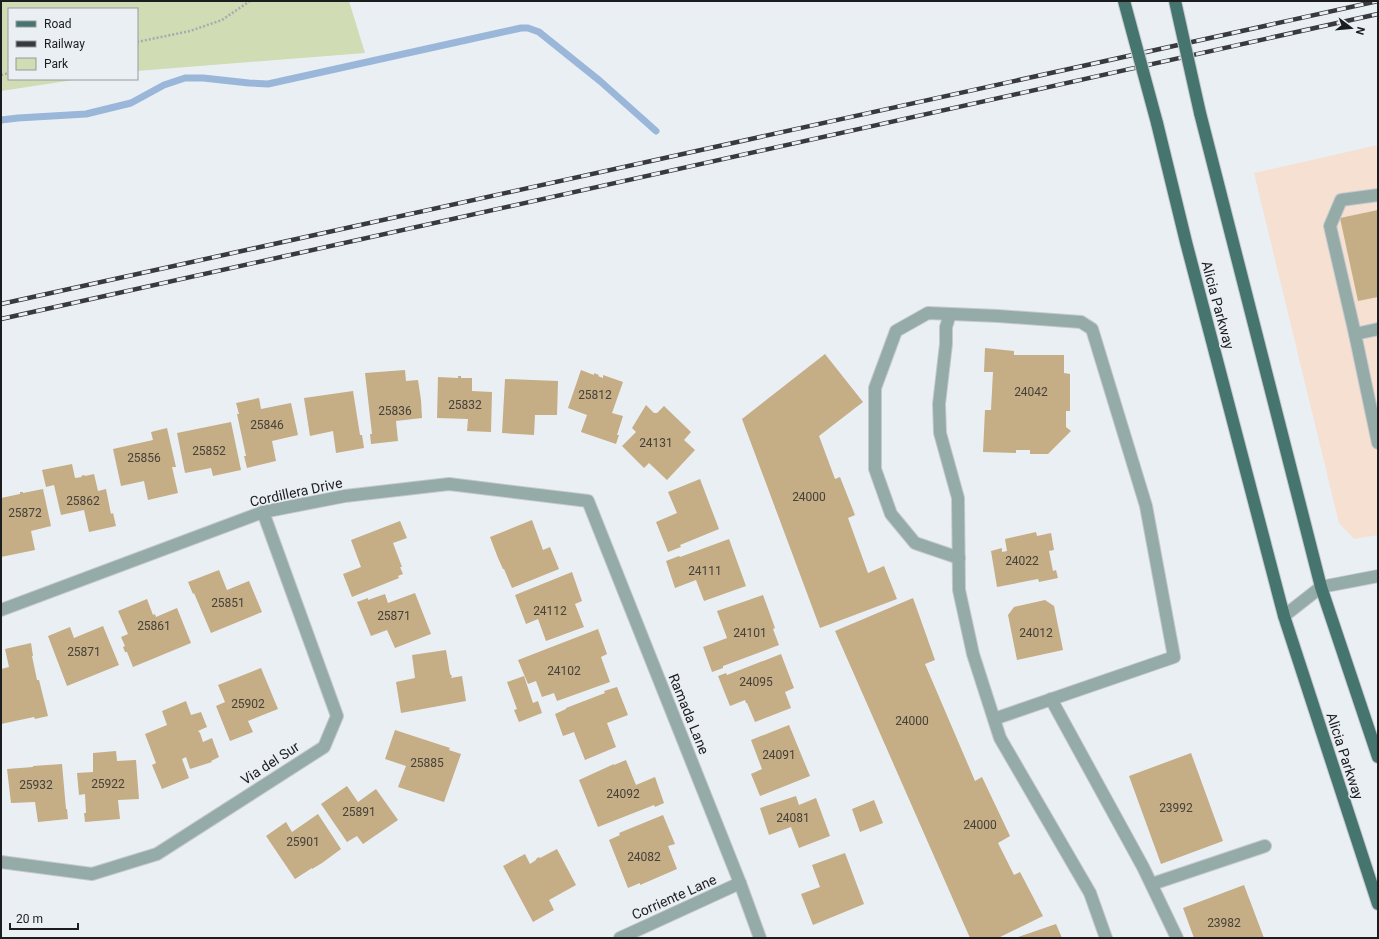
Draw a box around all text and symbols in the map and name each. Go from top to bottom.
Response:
legend [8,8,138,80]
north arrow [1331,8,1371,48]
text: Road [44,17,72,31]
text: N [1353,25,1367,36]
text: Railway [44,37,85,51]
text: Park [44,57,69,71]
street label: Alicia Parkway [1199,259,1238,351]
house number: 24042 [1014,385,1048,399]
house number: 25812 [578,388,612,402]
house number: 25832 [448,398,482,412]
house number: 25836 [378,404,412,418]
house number: 25846 [250,418,284,432]
house number: 24131 [639,436,673,450]
house number: 25852 [192,444,226,458]
house number: 25856 [127,451,161,465]
street label: Cordillera Drive [248,474,344,510]
house number: 24000 [792,490,826,504]
house number: 25862 [66,494,100,508]
house number: 25872 [8,506,42,520]
house number: 24022 [1005,554,1039,568]
house number: 24111 [688,564,722,578]
house number: 25851 [211,596,245,610]
house number: 24112 [533,604,567,618]
house number: 25871 [377,609,411,623]
house number: 25861 [137,619,171,633]
house number: 24101 [733,626,767,640]
house number: 24012 [1019,626,1053,640]
house number: 25871 [67,645,101,659]
house number: 24102 [547,664,581,678]
street label: Ramada Lane [666,671,712,757]
house number: 24095 [739,675,773,689]
house number: 25902 [231,697,265,711]
street label: Alicia Parkway [1323,710,1367,802]
house number: 24000 [895,714,929,728]
street label: Via del Sur [238,738,302,788]
house number: 24091 [762,748,796,762]
house number: 25885 [410,756,444,770]
house number: 25922 [91,777,125,791]
house number: 25932 [19,778,53,792]
house number: 24092 [606,787,640,801]
house number: 23992 [1159,801,1193,815]
house number: 25891 [342,805,376,819]
house number: 24081 [776,811,810,825]
house number: 24000 [963,818,997,832]
house number: 25901 [286,835,320,849]
house number: 24082 [627,850,661,864]
street label: Corriente Lane [629,871,719,923]
scale bar [10,905,78,931]
text: 20 m [16,912,43,926]
house number: 23982 [1207,916,1241,930]

